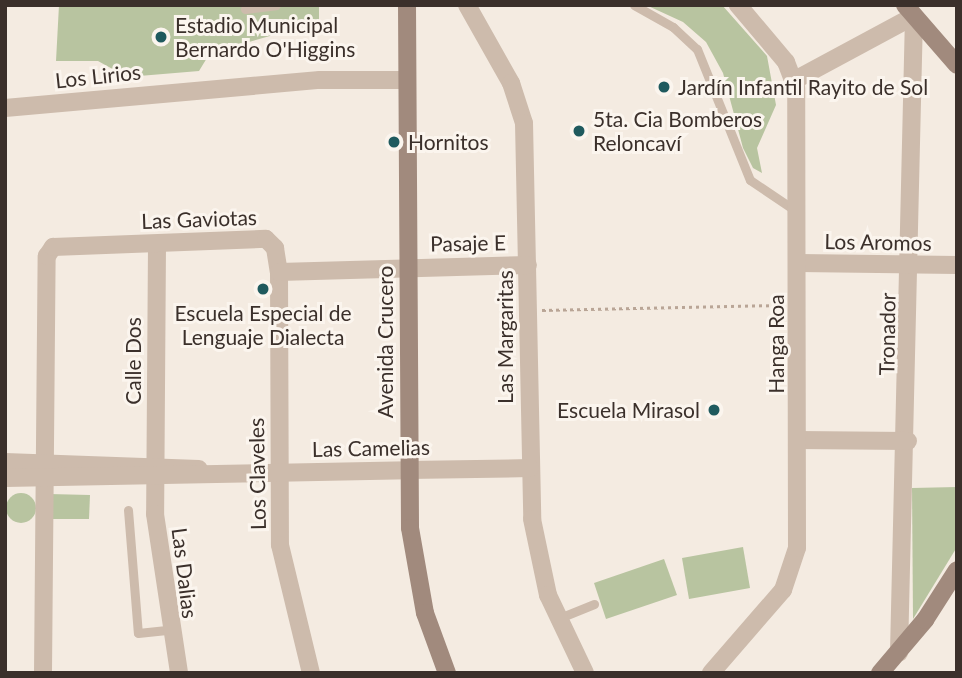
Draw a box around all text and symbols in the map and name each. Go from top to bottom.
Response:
place label: Estadio Municipal Bernardo O'Higgins [175,12,355,62]
marker: Estadio Municipal Bernardo O'Higgins [153,29,169,45]
street label: Los Lirios [54,59,142,93]
place label: Jardín Infantil Rayito de Sol [678,74,928,100]
marker: Jardín Infantil Rayito de Sol [656,79,672,95]
place label: 5ta. Cia Bomberos Reloncaví [593,106,762,156]
marker: 5ta. Cia Bomberos Reloncaví [571,123,587,139]
place label: Hornitos [408,129,488,155]
marker: Hornitos [386,134,402,150]
street label: Las Gaviotas [141,204,257,234]
street label: Los Aromos [824,228,932,256]
street label: Pasaje E [430,230,506,256]
street label: Avenida Crucero [372,266,398,418]
street label: Las Margaritas [492,270,518,404]
marker: Escuela Especial de Lenguaje Dialecta [255,281,271,297]
street label: Tronador [874,292,900,376]
street label: Hanga Roa [763,294,789,394]
place label: Escuela Especial de Lenguaje Dialecta [174,300,352,350]
street label: Calle Dos [120,317,146,405]
place label: Escuela Mirasol [557,397,700,423]
marker: Escuela Mirasol [706,402,722,418]
street label: Los Claveles [243,418,271,530]
street label: Las Camelias [312,434,430,462]
street label: Las Dalias [167,526,203,620]

